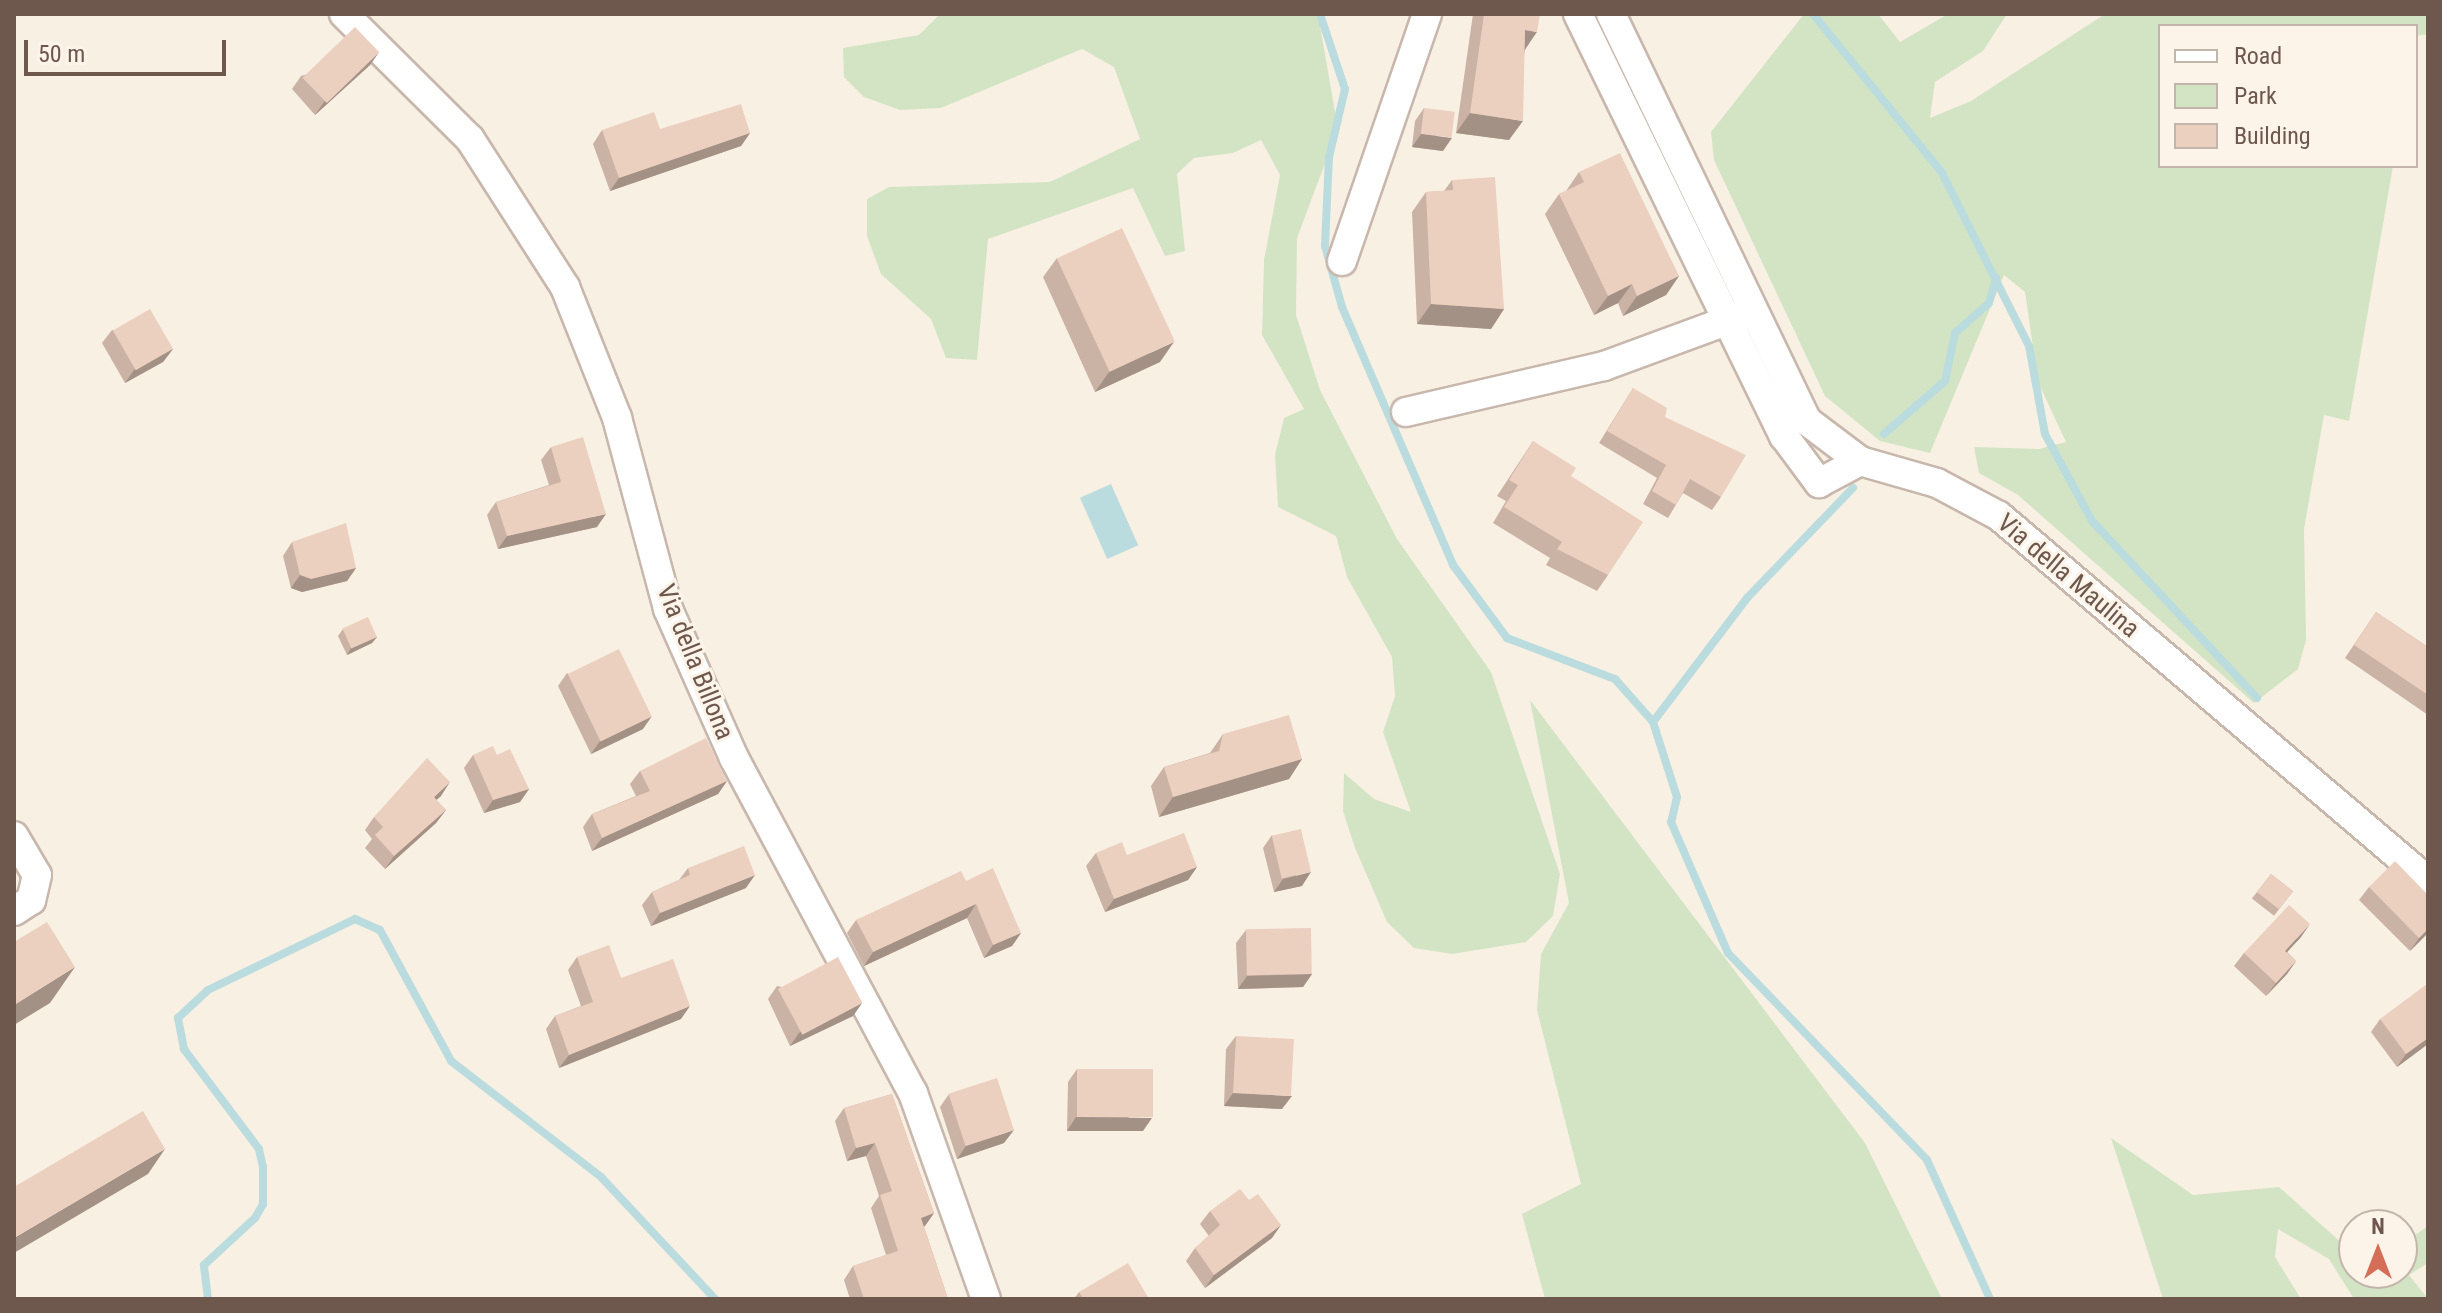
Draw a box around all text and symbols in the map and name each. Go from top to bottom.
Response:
scale bar [28,24,230,74]
legend [2158,24,2418,168]
text: 50 m [38,40,85,68]
text: Road [2234,42,2282,70]
text: Park [2234,82,2277,110]
text: Building [2234,122,2311,150]
street label: Via della Maulina [1991,507,2145,645]
street label: Via della Billona [650,580,740,744]
north arrow [2338,1209,2418,1289]
text: N [2371,1214,2385,1239]

